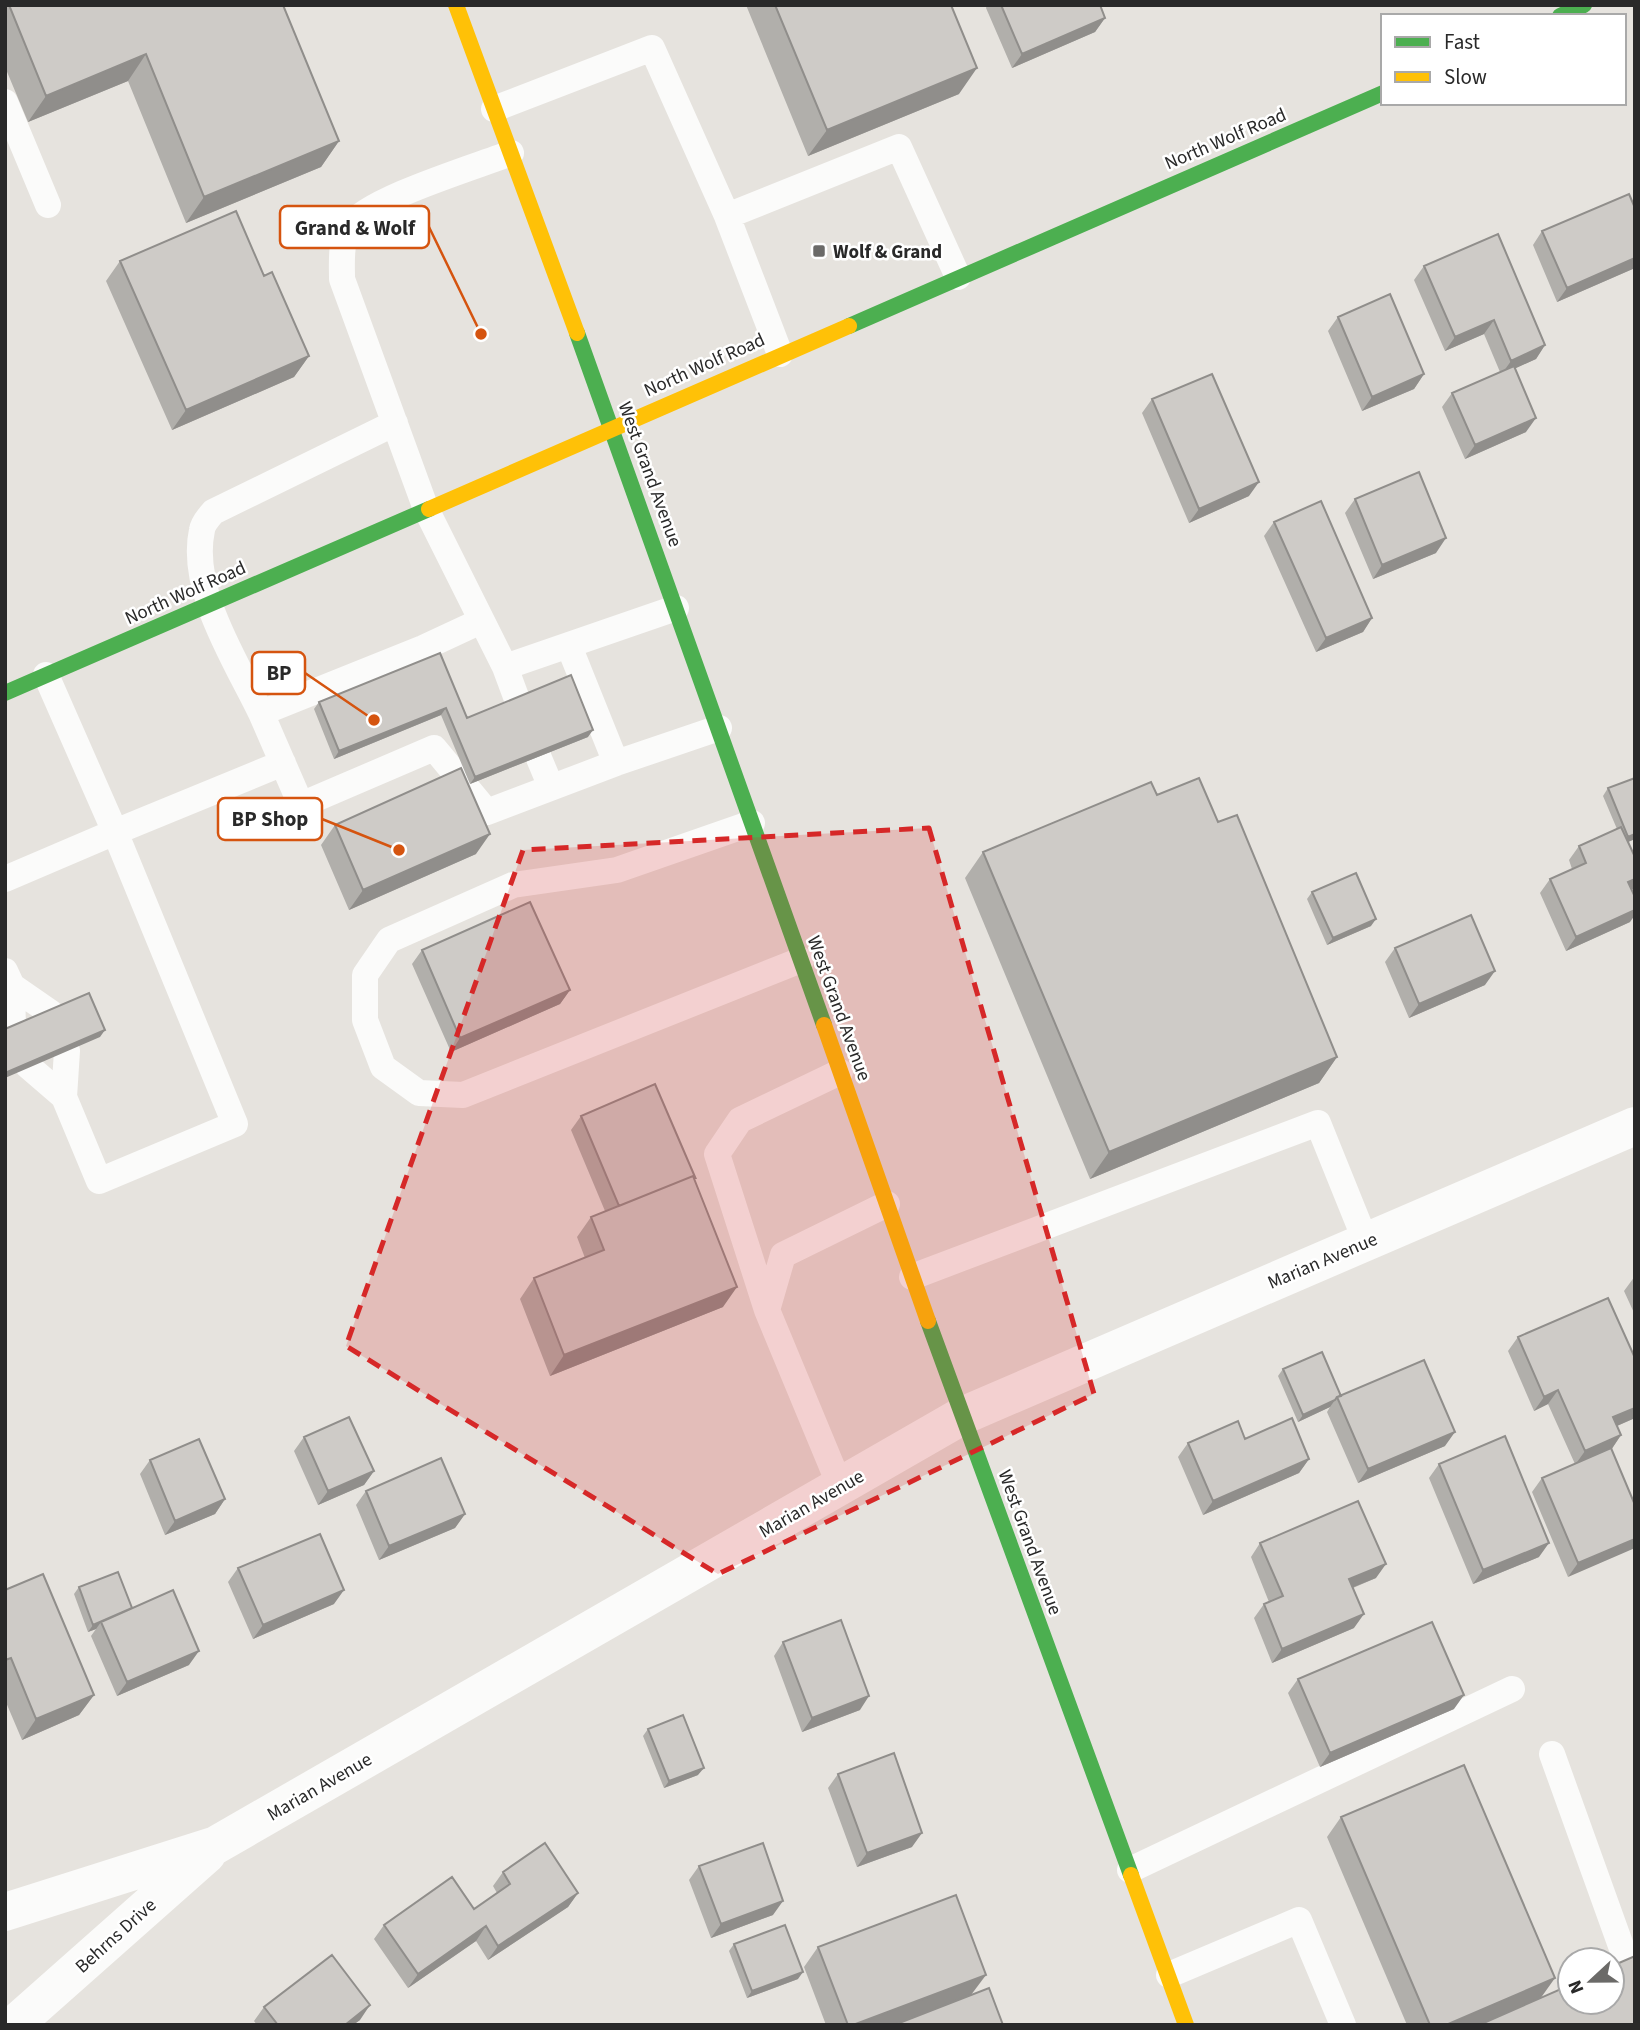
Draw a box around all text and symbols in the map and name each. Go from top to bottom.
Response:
legend [1381,14,1626,105]
text: Fast [1444,27,1480,57]
text: Slow [1444,62,1487,92]
street label: North Wolf Road [1160,102,1291,177]
callout: Grand & Wolf [280,206,429,248]
text: Grand & Wolf [295,213,416,243]
place label: Wolf & Grand [833,239,942,266]
marker: Wolf & Grand [811,243,827,259]
street label: North Wolf Road [640,327,769,404]
street label: West Grand Avenue [611,398,688,551]
street label: North Wolf Road [121,555,250,632]
callout: BP [252,652,305,694]
text: BP [266,658,292,688]
callout: BP Shop [218,798,322,840]
text: BP Shop [232,804,308,834]
street label: West Grand Avenue [800,932,877,1085]
street label: Marian Avenue [1263,1226,1382,1297]
street label: Marian Avenue [754,1463,869,1545]
street label: West Grand Avenue [991,1466,1068,1619]
street label: Marian Avenue [262,1746,377,1828]
street label: Behrns Drive [69,1892,163,1980]
north arrow [1556,1946,1626,2016]
text: N [1562,1976,1592,1998]

